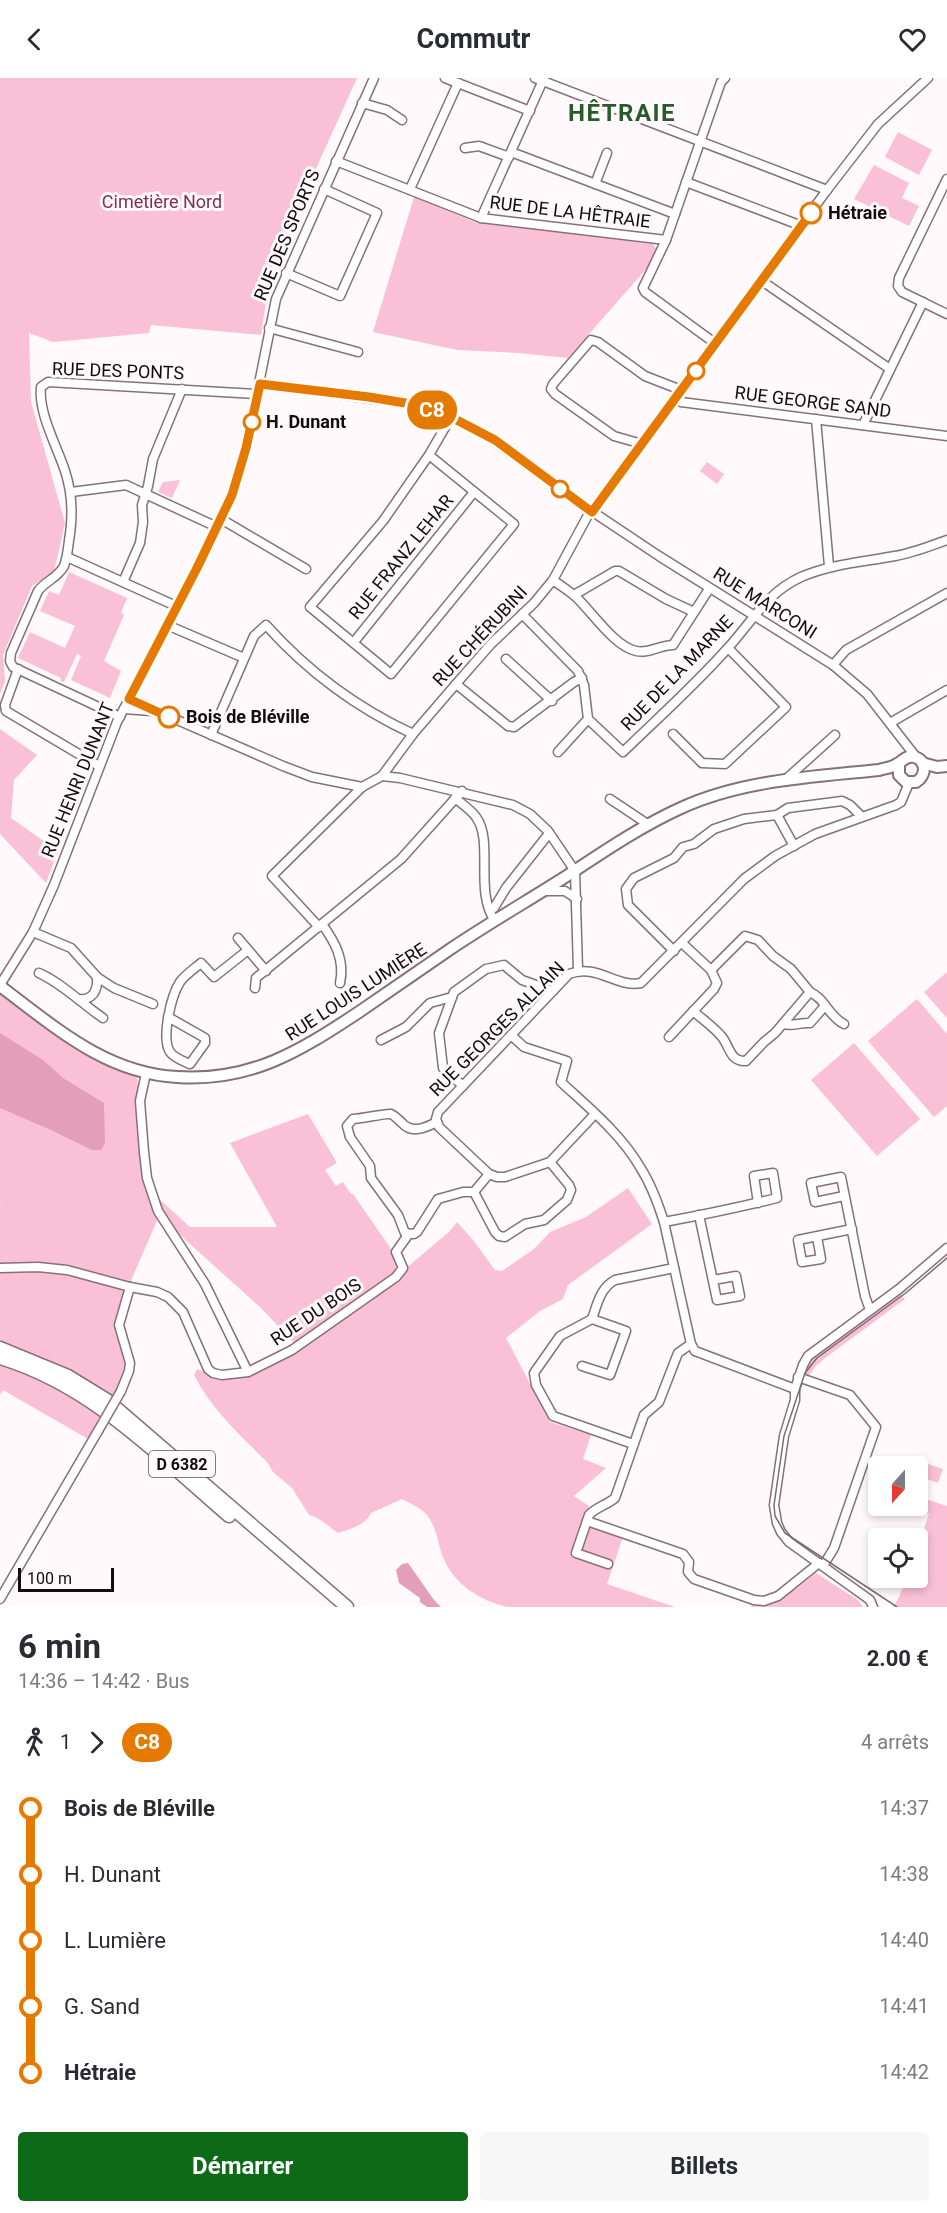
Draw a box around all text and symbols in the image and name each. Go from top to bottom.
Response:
icon: back [18,23,51,56]
text: Commutr [417,23,530,55]
icon: heart [896,23,929,56]
district label: HÊTRAIE [568,99,676,127]
street label: RUE DES SPORTS [249,166,324,304]
park label: Cimetière Nord [102,191,222,212]
street label: RUE DE LA HÊTRAIE [488,191,652,232]
marker: Hétraie [800,202,822,224]
place label: Hétraie [828,202,887,223]
street label: RUE DES PONTS [52,358,185,383]
unlabelled marker [687,362,705,380]
street label: RUE GEORGE SAND [734,381,892,422]
line badge: C8 [405,390,459,430]
text: C8 [419,398,445,422]
place label: H. Dunant [266,411,346,432]
marker: H. Dunant [243,413,261,431]
unlabelled marker [551,480,569,498]
street label: RUE FRANZ LEHAR [344,490,457,623]
street label: RUE MARCONI [710,562,821,643]
street label: RUE CHÉRUBINI [428,581,531,690]
street label: RUE DE LA MARNE [616,611,737,735]
street label: RUE HENRI DUNANT [37,699,118,860]
marker: Bois de Bléville [158,706,180,728]
place label: Bois de Bléville [186,706,310,727]
street label: RUE LOUIS LUMIÈRE [281,938,430,1045]
street label: RUE GEORGES ALLAIN [425,957,568,1100]
street label: RUE DU BOIS [266,1273,365,1350]
road number: D 6382 [149,1451,215,1477]
north arrow [868,1456,928,1516]
map controls [868,1456,928,1588]
button: locate [868,1528,928,1588]
scale bar [18,1565,114,1592]
text: 100 m [27,1569,72,1588]
text: 6 min [18,1627,101,1666]
text: 2.00 € [867,1646,929,1671]
text: 14:36 – 14:42 · Bus [18,1669,190,1693]
icon: walk [18,1726,51,1759]
icon: forward [80,1726,113,1759]
text: 1 [60,1730,71,1754]
text: C8 [134,1730,160,1754]
text: 4 arrêts [861,1730,929,1754]
text: Bois de Bléville [64,1796,215,1821]
text: 14:37 [879,1796,929,1820]
text: H. Dunant [64,1862,161,1887]
text: 14:38 [879,1862,929,1886]
text: L. Lumière [64,1928,166,1953]
text: 14:40 [879,1928,929,1952]
text: G. Sand [64,1994,140,2019]
text: 14:41 [879,1994,929,2018]
text: Hétraie [64,2060,136,2085]
text: 14:42 [879,2060,929,2084]
button: Démarrer [18,2132,468,2201]
button: Billets [480,2132,929,2201]

